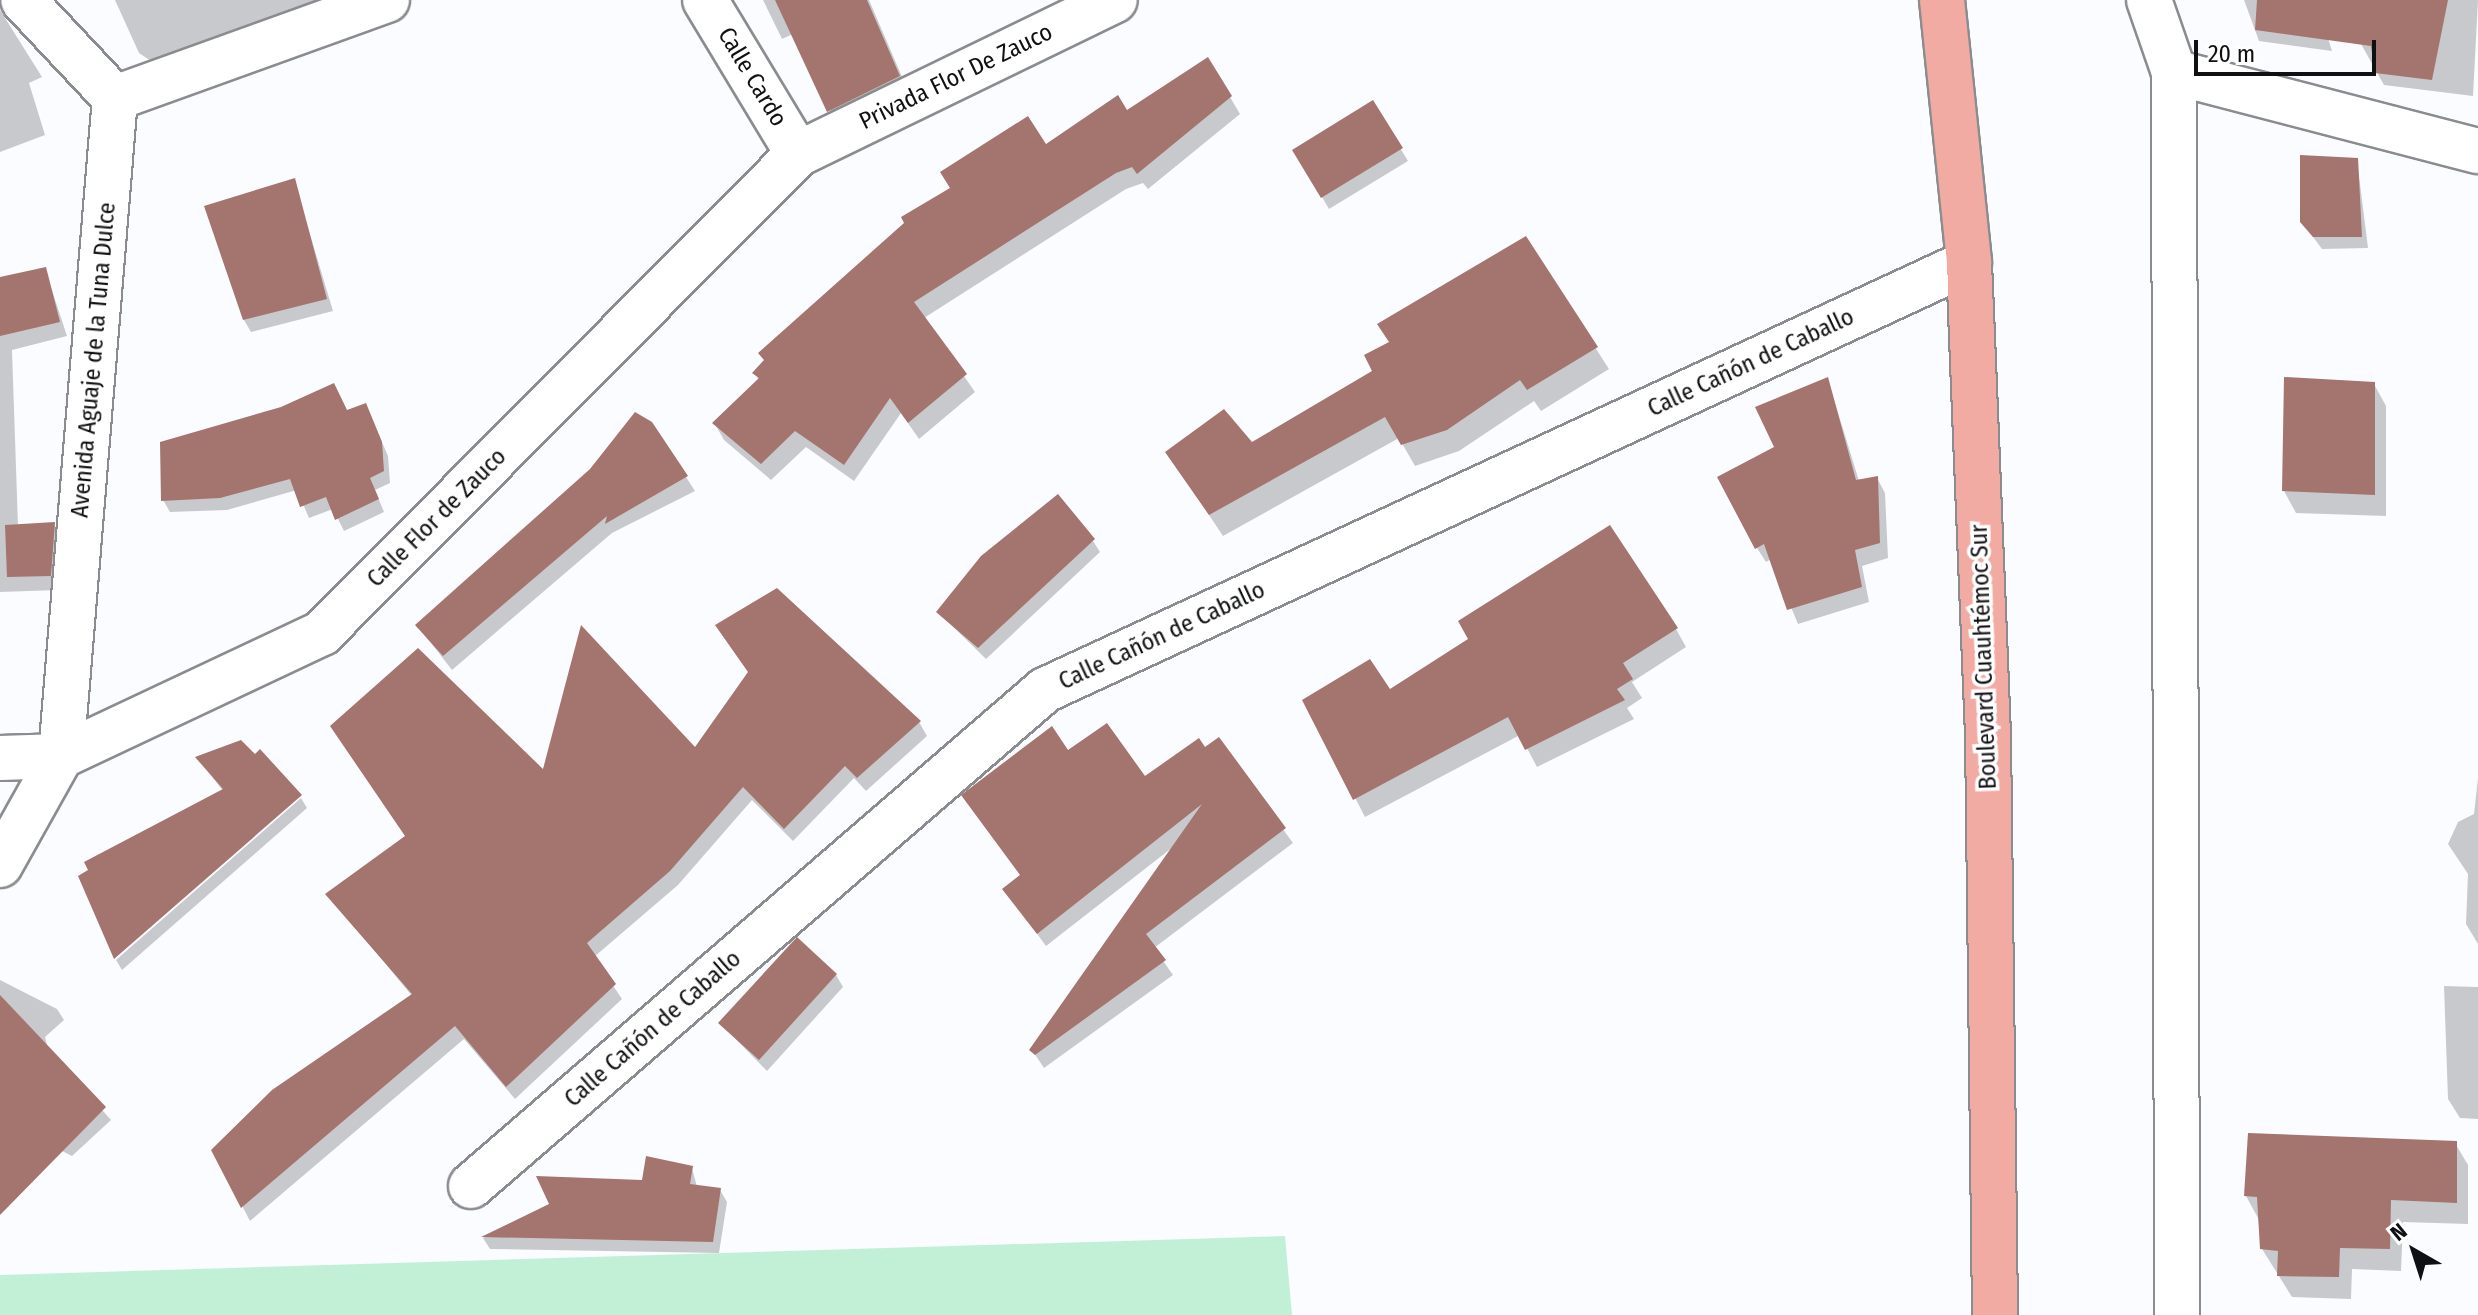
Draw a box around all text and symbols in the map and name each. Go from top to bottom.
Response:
street label: Privada Flor De Zauco [855,18,1057,136]
street label: Calle Cardo [711,22,793,132]
scale bar [2198,24,2380,74]
text: 20 m [2208,40,2255,68]
street label: Avenida Aguaje de la Tuna Dulce [66,201,122,519]
street label: Calle Cañón de Caballo [1643,303,1859,423]
street label: Calle Flor de Zauco [362,443,512,593]
street label: Boulevard Cuauhtémoc Sur [1965,524,2003,790]
street label: Calle Cañón de Caballo [1054,576,1270,696]
street label: Calle Cañón de Caballo [559,945,747,1113]
north arrow [2374,1211,2454,1291]
text: N [2385,1217,2412,1247]

